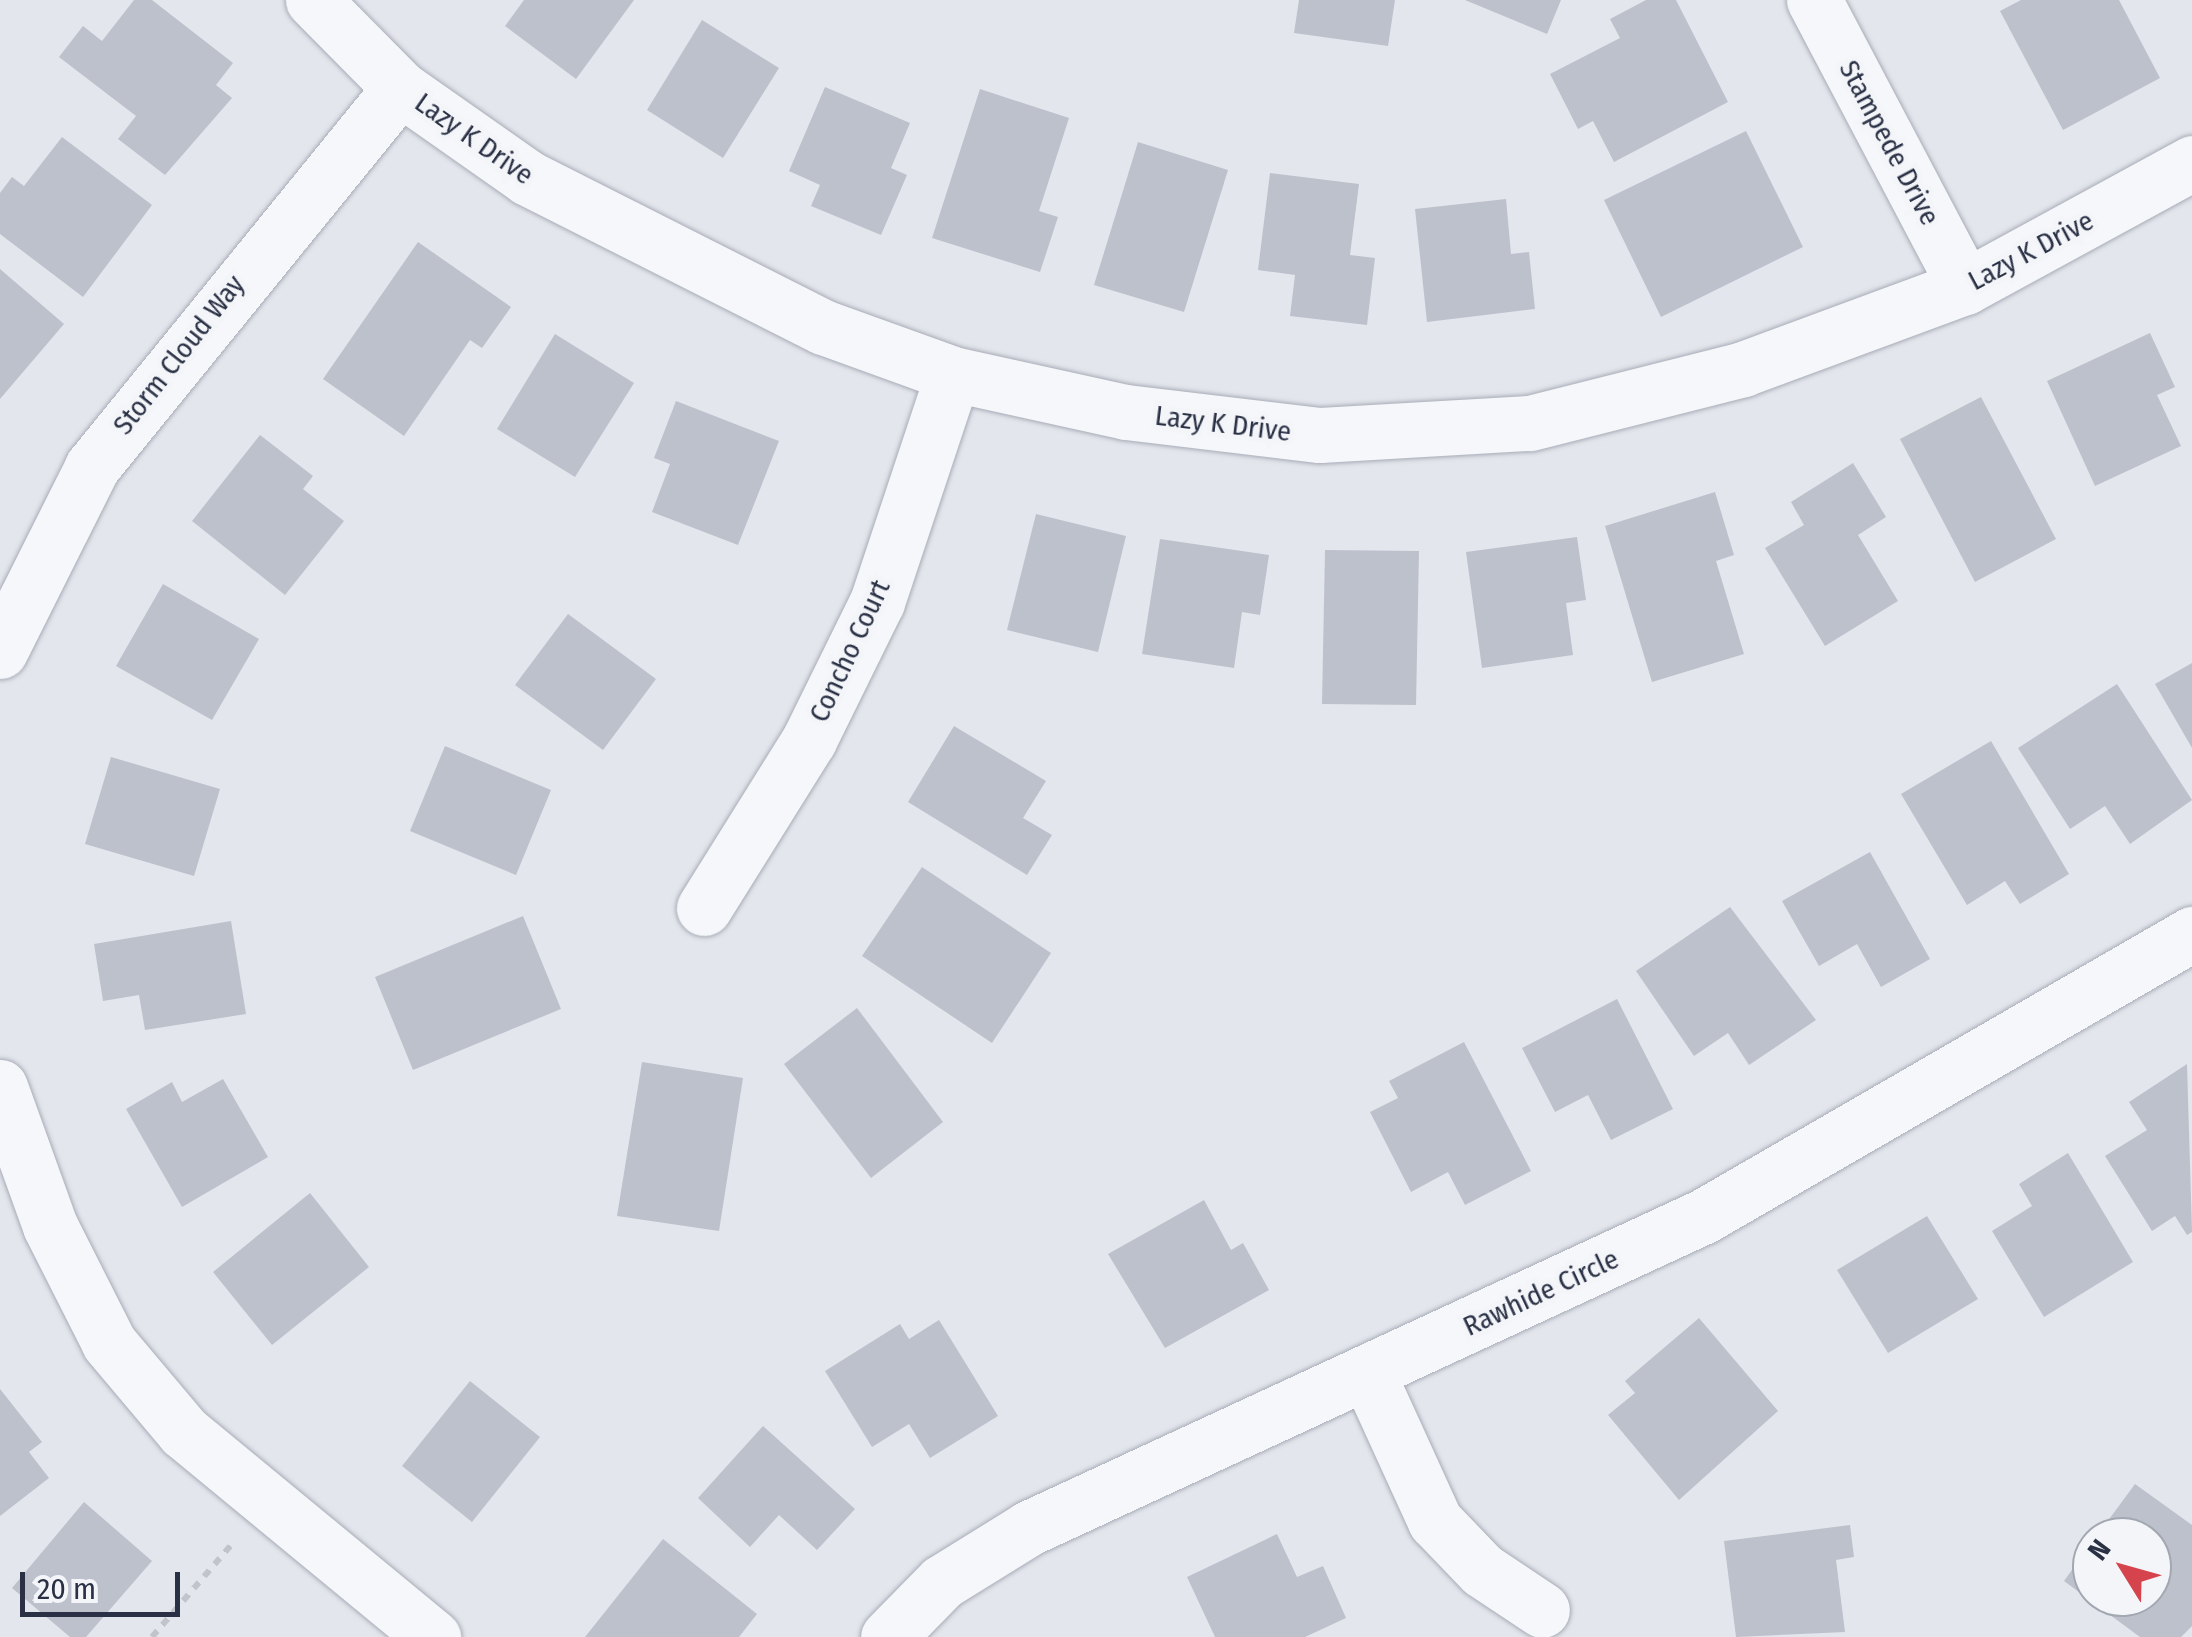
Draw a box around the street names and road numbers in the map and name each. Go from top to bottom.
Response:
street label: Stampede Drive [1832,55,1946,231]
street label: Lazy K Drive [408,86,540,192]
street label: Lazy K Drive [1963,204,2099,298]
street label: Storm Cloud Way [106,268,252,442]
street label: Lazy K Drive [1153,399,1293,449]
street label: Concho Court [802,574,898,728]
street label: Rawhide Circle [1458,1242,1624,1344]

